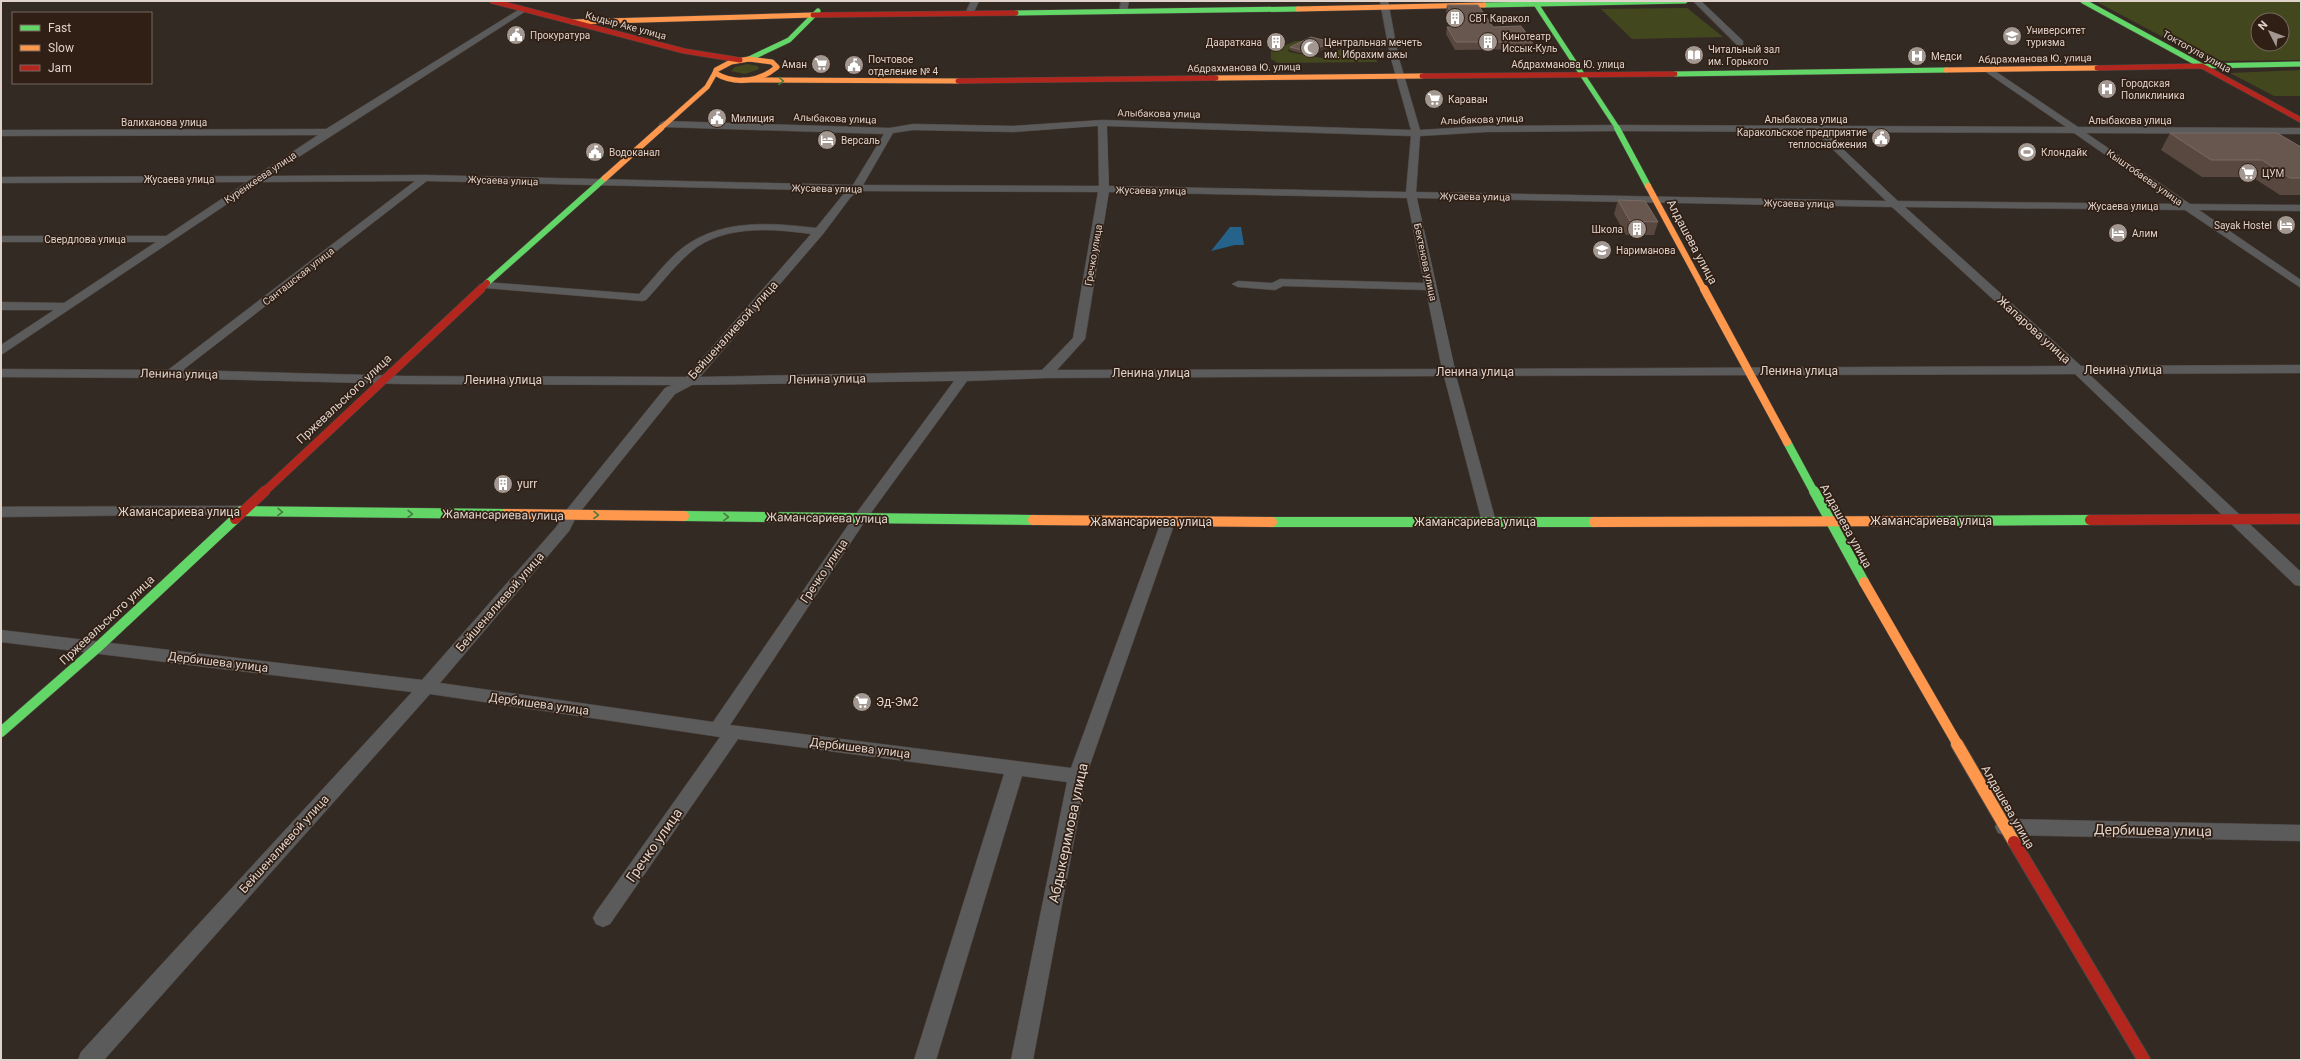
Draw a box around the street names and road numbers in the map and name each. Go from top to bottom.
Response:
street label: Кыдыр Аке улица [584,9,667,42]
street label: Токтогула улица [2161,28,2233,75]
street label: Абдрахманова Ю. улица [1978,52,2092,65]
street label: Абдрахманова Ю. улица [1511,59,1625,70]
street label: Абдрахманова Ю. улица [1187,61,1301,74]
street label: Алыбакова улица [1117,107,1201,120]
street label: Алыбакова улица [793,112,877,125]
street label: Алыбакова улица [1440,113,1524,126]
street label: Алыбакова улица [1764,114,1848,125]
street label: Алыбакова улица [2088,115,2172,126]
street label: Валиханова улица [121,117,207,128]
street label: Кыштобаева улица [2105,147,2185,208]
street label: Куренкеева улица [222,149,298,206]
street label: Жусаева улица [144,174,214,185]
street label: Жусаева улица [467,174,538,187]
street label: Жусаева улица [792,182,862,195]
street label: Жусаева улица [1116,184,1186,197]
street label: Жусаева улица [1440,190,1510,203]
street label: Алдашева улица [1664,197,1720,287]
street label: Жусаева улица [1764,197,1834,210]
street label: Жусаева улица [2088,201,2158,212]
street label: Бектенова улица [1412,222,1439,302]
street label: Гречко улица [1083,224,1104,287]
street label: Свердлова улица [44,234,126,245]
street label: Санташская улица [260,245,336,308]
street label: Бейшеналиевой улица [685,278,781,382]
street label: Жапарова улица [1994,293,2074,367]
street label: Пржевальского улица [294,351,394,447]
street label: Ленина улица [2084,363,2162,377]
street label: Ленина улица [1760,364,1838,378]
street label: Ленина улица [1436,365,1514,379]
street label: Ленина улица [140,366,218,382]
street label: Ленина улица [1112,366,1190,380]
street label: Ленина улица [788,371,866,387]
street label: Ленина улица [464,373,542,387]
street label: Алдашева улица [1817,481,1875,571]
street label: Жамансариева улица [118,505,240,519]
street label: Жамансариева улица [442,507,564,523]
street label: Жамансариева улица [766,510,888,526]
street label: Жамансариева улица [1870,514,1992,528]
street label: Жамансариева улица [1090,515,1212,529]
street label: Жамансариева улица [1414,515,1536,529]
street label: Гречко улица [797,536,851,606]
street label: Бейшеналиевой улица [453,549,547,655]
street label: Пржевальского улица [57,572,157,668]
street label: Дербишева улица [167,649,269,675]
street label: Дербишева улица [488,690,590,718]
street label: Дербишева улица [809,735,911,761]
street label: Абдыкеримова улица [1045,761,1091,905]
street label: Алдашева улица [1978,763,2038,851]
street label: Бейшеналиевой улица [236,792,332,896]
street label: Гречко улица [623,805,685,885]
street label: Дербишева улица [2094,821,2212,839]

